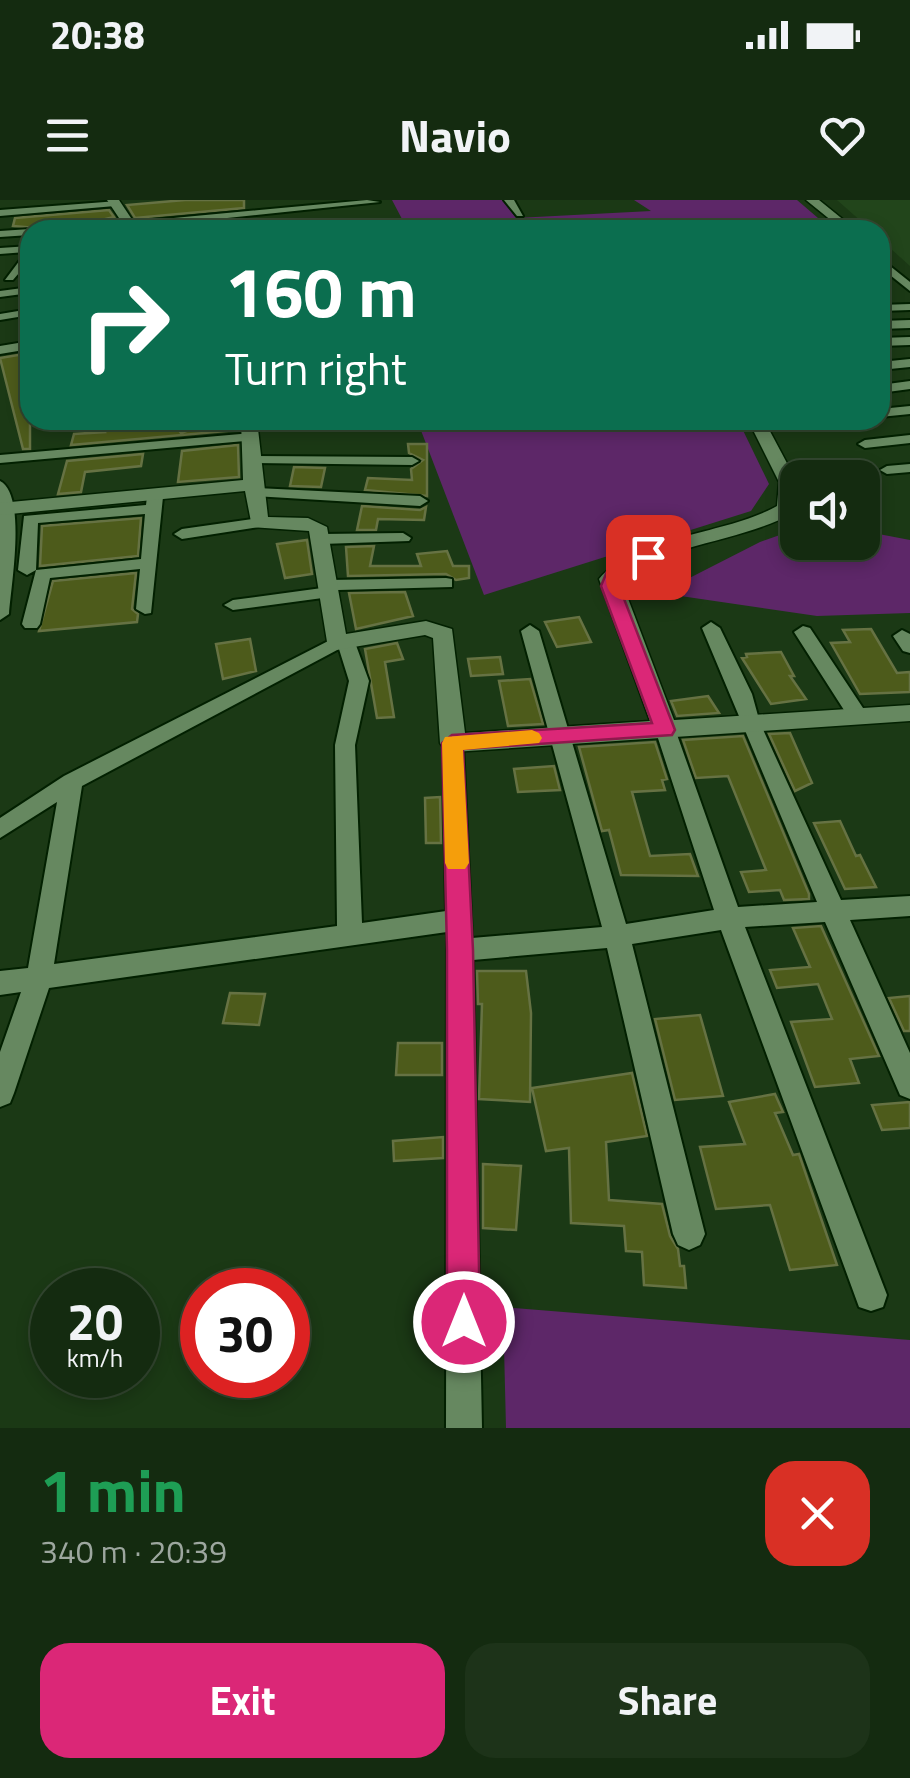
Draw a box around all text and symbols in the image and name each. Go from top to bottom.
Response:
text: 20:38 [50,6,145,64]
text: Navio [399,101,511,169]
icon: menu [40,108,95,163]
icon: heart [815,108,870,163]
text: 160 m [225,238,417,344]
icon: right [60,260,190,390]
text: Turn right [225,334,407,402]
map controls [780,460,880,560]
button: sound [780,460,880,560]
pin [606,515,691,600]
icon: arrive [621,530,676,585]
speed limit sign: 30 [180,1268,310,1398]
position arrow [412,1270,516,1374]
text: 20 [67,1283,123,1359]
text: km/h [67,1339,123,1377]
text: 1 min [40,1444,186,1535]
button: close [765,1461,870,1566]
text: 340 m · 20:39 [40,1527,227,1575]
button: Exit [40,1643,445,1758]
button: Share [465,1643,870,1758]

